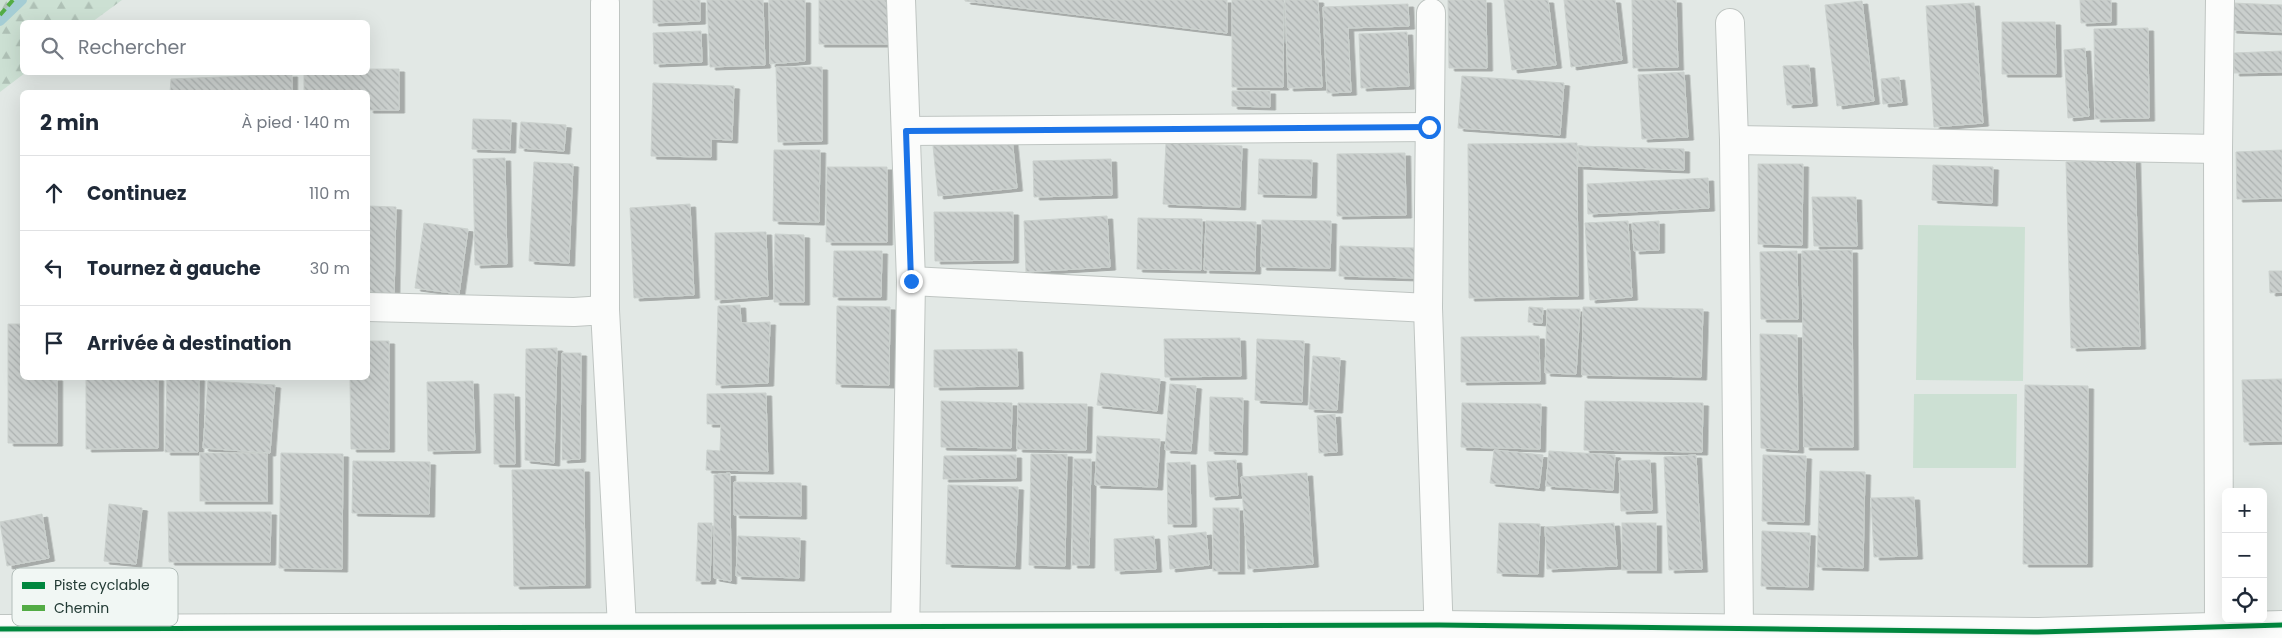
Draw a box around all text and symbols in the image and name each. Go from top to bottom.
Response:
search box [20,20,370,75]
icon: search [38,34,66,62]
text: Rechercher [78,34,186,61]
text: 2 min [40,108,99,137]
text: À pied · 140 m [242,111,350,134]
route start [1418,116,1441,139]
icon: ahead [40,179,68,207]
text: Continuez [87,180,186,207]
text: 110 m [309,182,350,205]
icon: left [40,254,68,282]
text: Tournez à gauche [87,255,261,282]
text: 30 m [310,257,350,280]
route end [900,270,923,293]
icon: arrive [40,329,68,357]
text: Arrivée à destination [87,330,292,357]
map controls [2222,488,2267,623]
button: + [2222,488,2267,533]
button: − [2222,533,2267,578]
legend [12,568,178,626]
text: Piste cyclable [54,575,150,595]
button: locate [2222,578,2267,623]
text: Chemin [54,598,109,618]

